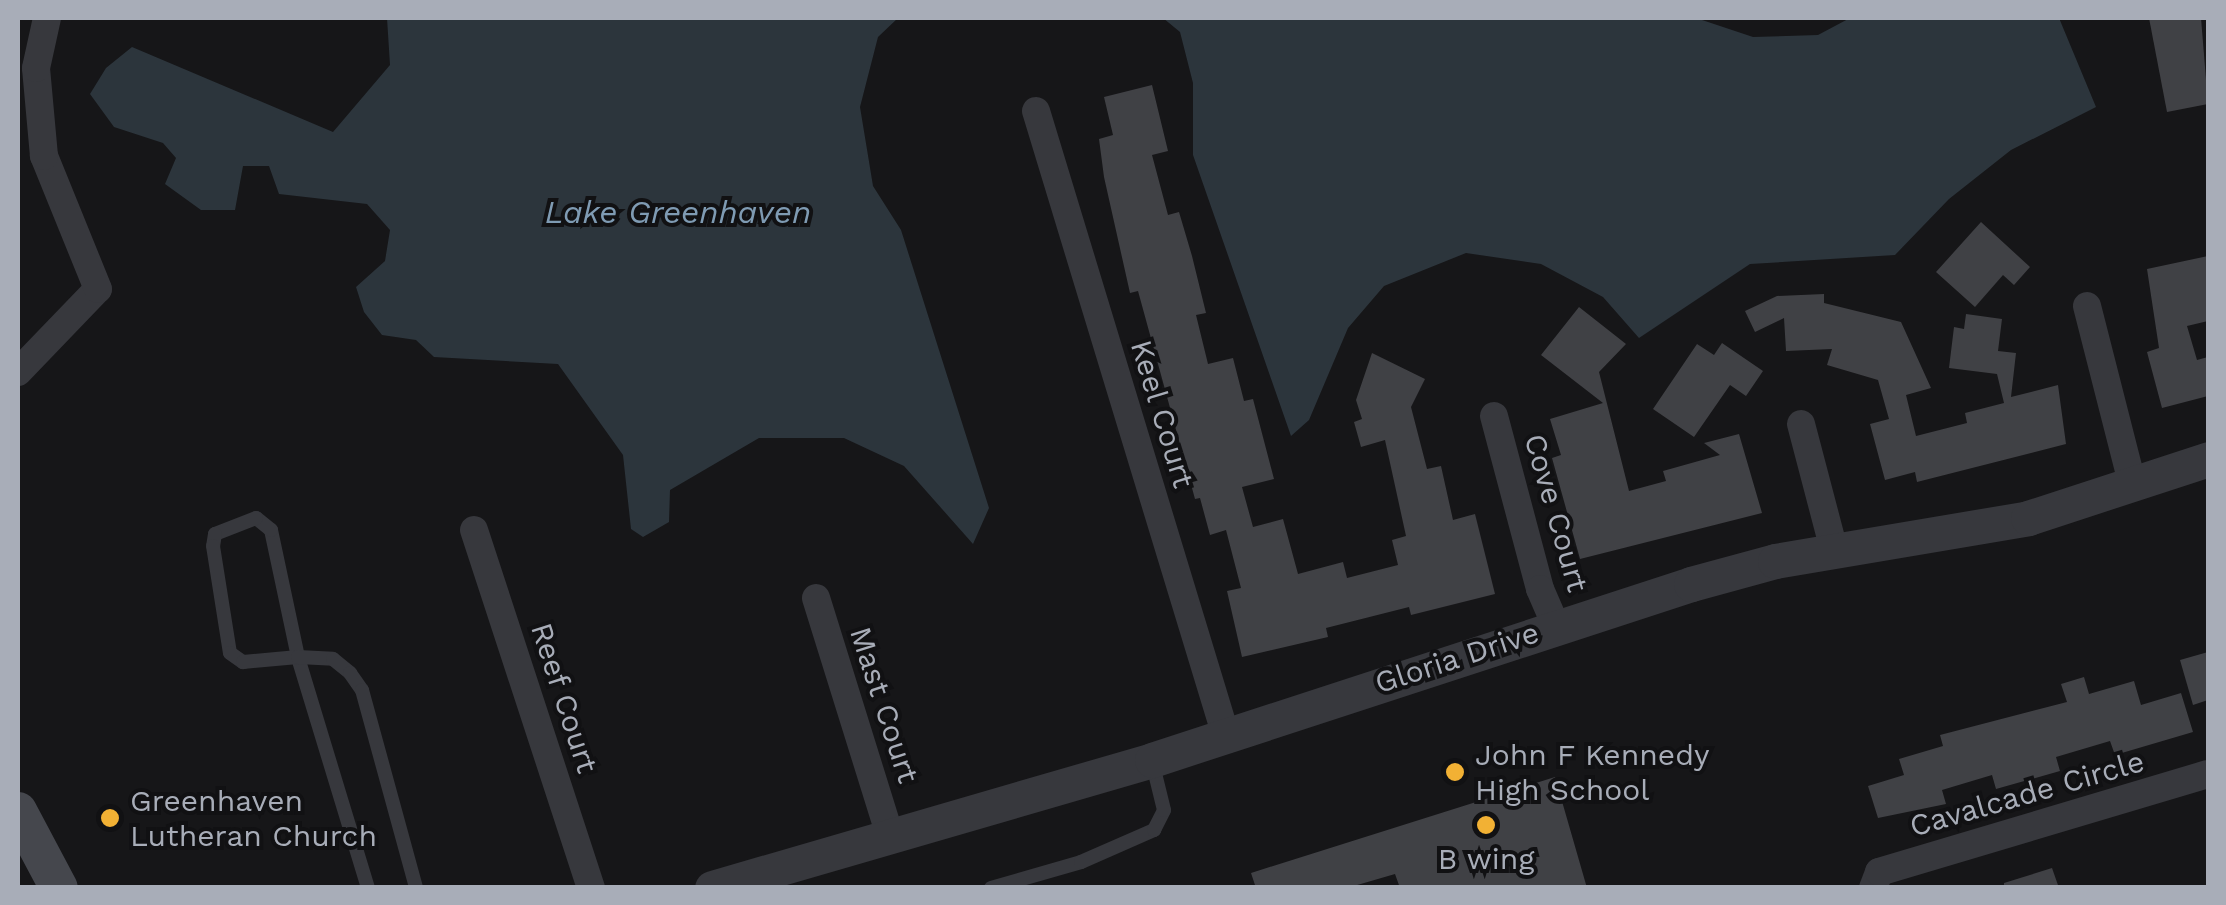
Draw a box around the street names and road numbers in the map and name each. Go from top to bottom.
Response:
street label: Keel Court [1122,335,1202,493]
street label: Cove Court [1516,430,1596,596]
street label: Gloria Drive [1370,614,1544,702]
street label: Reef Court [523,618,605,778]
street label: Mast Court [842,622,926,788]
street label: Cavalcade Circle [1906,743,2148,845]

